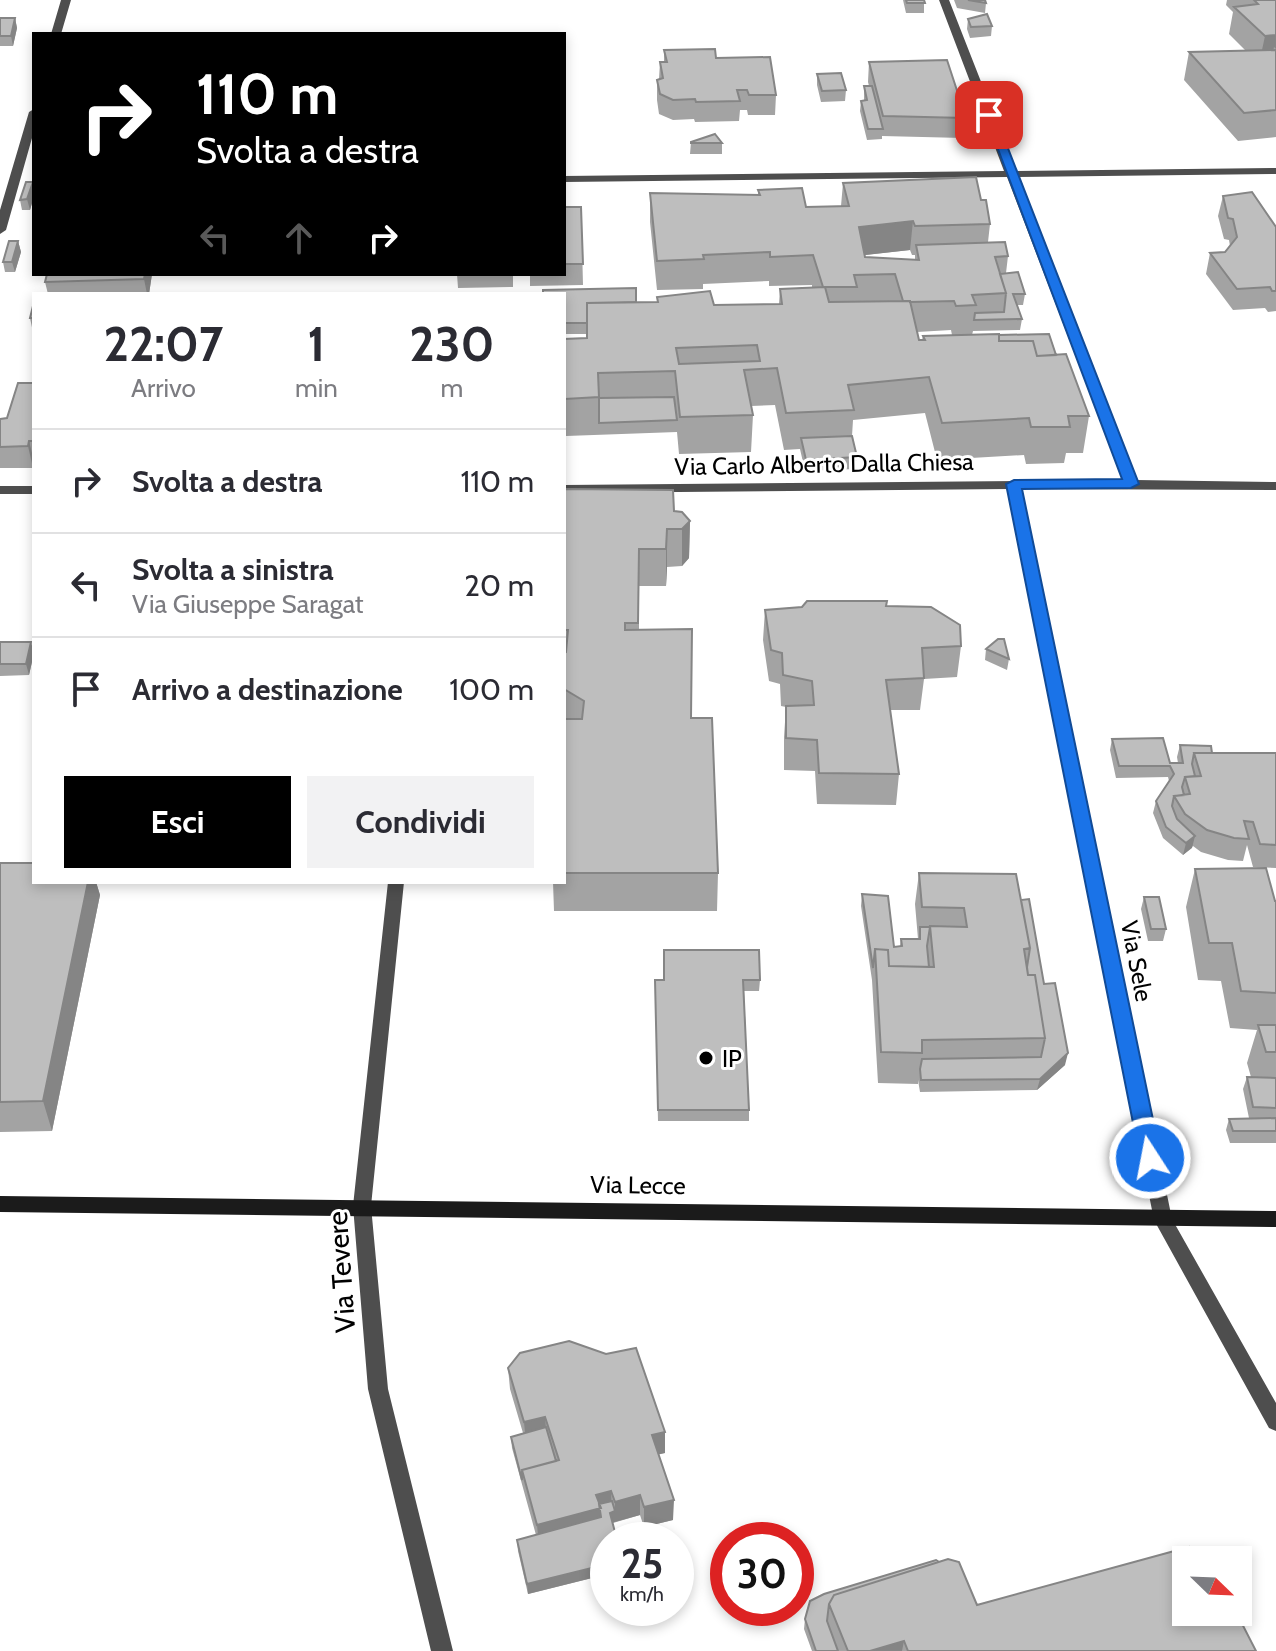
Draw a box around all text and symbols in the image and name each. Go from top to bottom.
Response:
text: 110 m [196,60,338,128]
icon: right [64,64,168,168]
pin [955,81,1023,149]
icon: arrive [967,93,1011,137]
text: Svolta a destra [196,128,419,172]
icon: left [193,216,237,260]
icon: ahead [277,216,321,260]
icon: right [361,216,405,260]
text: 22:07 [104,315,223,373]
text: 1 [307,315,325,373]
text: 230 [409,315,494,373]
text: Arrivo [131,372,196,404]
text: min [295,372,338,404]
text: m [440,372,463,404]
street label: Via Carlo Alberto Dalla Chiesa [674,447,974,481]
icon: right [64,459,108,503]
text: Svolta a destra [132,463,323,500]
text: 110 m [460,463,534,500]
text: Svolta a sinistra [132,551,334,588]
icon: left [64,563,108,607]
text: 20 m [464,567,534,604]
text: Via Giuseppe Saragat [132,588,364,620]
icon: arrive [64,667,108,711]
text: Arrivo a destinazione [132,671,403,708]
text: 100 m [449,671,534,708]
button: Esci [64,776,291,868]
button: Condividi [307,776,534,868]
street label: Via Sele [1115,918,1159,1004]
place label: IP [722,1044,742,1073]
marker: IP [697,1049,715,1067]
position arrow [1108,1116,1192,1200]
street label: Via Lecce [590,1170,686,1200]
street label: Via Tevere [320,1210,362,1334]
speed limit sign: 30 [710,1522,814,1626]
text: 25 [621,1539,663,1588]
north arrow [1172,1546,1252,1626]
map controls [1172,1546,1252,1626]
text: km/h [620,1582,664,1606]

